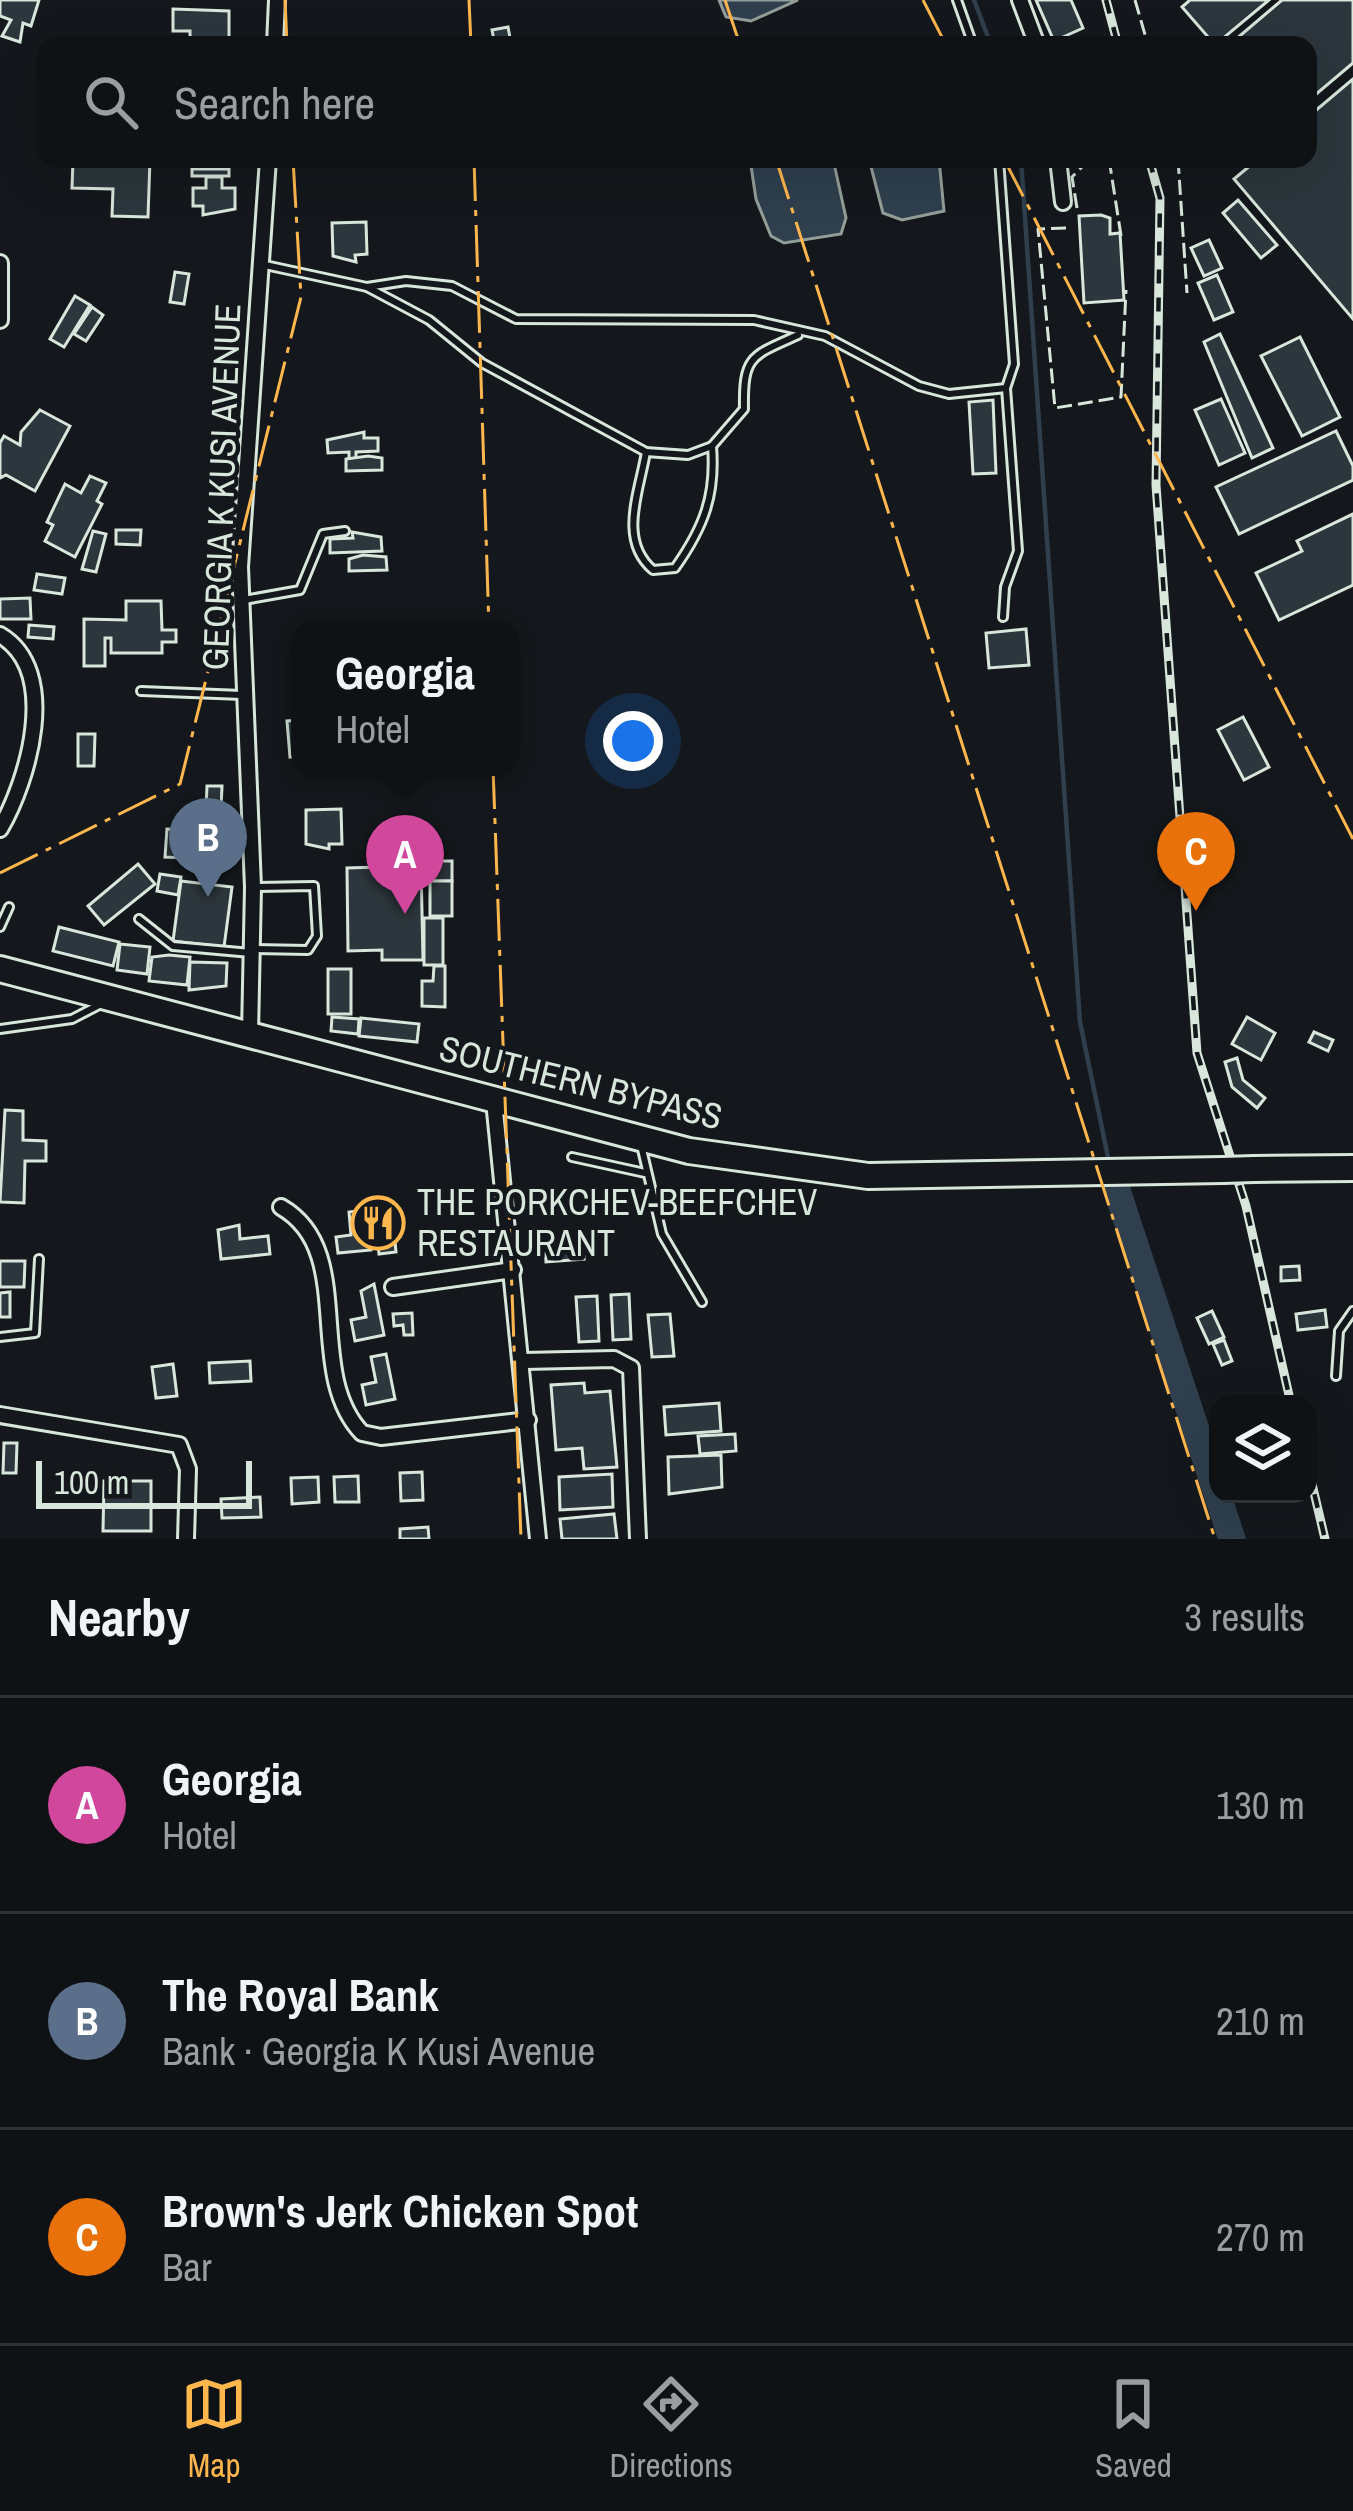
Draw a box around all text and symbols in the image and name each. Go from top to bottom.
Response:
search box [36,36,1317,168]
icon: search [78,69,144,135]
text: Search here [174,72,375,133]
street label: GEORGIA K KUSI AVENUE [191,303,251,671]
popup [291,620,519,776]
text: Georgia [335,642,475,703]
text: Hotel [335,703,410,755]
your location [603,711,663,771]
pin: B [169,798,247,897]
pin: C [1157,812,1235,911]
pin: A [366,815,444,914]
street label: SOUTHERN BYPASS [435,1024,727,1140]
place label: THE PORKCHEV-BEEFCHEV RESTAURANT [417,1178,818,1267]
restaurant icon: THE PORKCHEV-BEEFCHEV RESTAURANT [350,1195,406,1251]
map controls [1209,1395,1317,1503]
button: layers [1209,1395,1317,1503]
scale bar [36,1455,252,1508]
text: 100 m [54,1460,129,1504]
text: Nearby [48,1583,190,1652]
text: 3 results [1184,1591,1305,1643]
text: Georgia [162,1748,301,1809]
text: A [75,1779,99,1831]
text: 130 m [1216,1779,1305,1831]
text: Hotel [162,1809,237,1861]
text: The Royal Bank [162,1964,439,2025]
text: B [75,1995,99,2047]
text: 210 m [1216,1995,1305,2047]
text: Bank · Georgia K Kusi Avenue [162,2025,595,2077]
text: Brown's Jerk Chicken Spot [162,2180,638,2241]
text: C [75,2211,99,2263]
text: 270 m [1216,2211,1305,2263]
text: Bar [162,2241,212,2293]
tab: Map [181,2371,247,2487]
tab: Directions [609,2371,733,2487]
tab: Saved [1095,2371,1172,2487]

